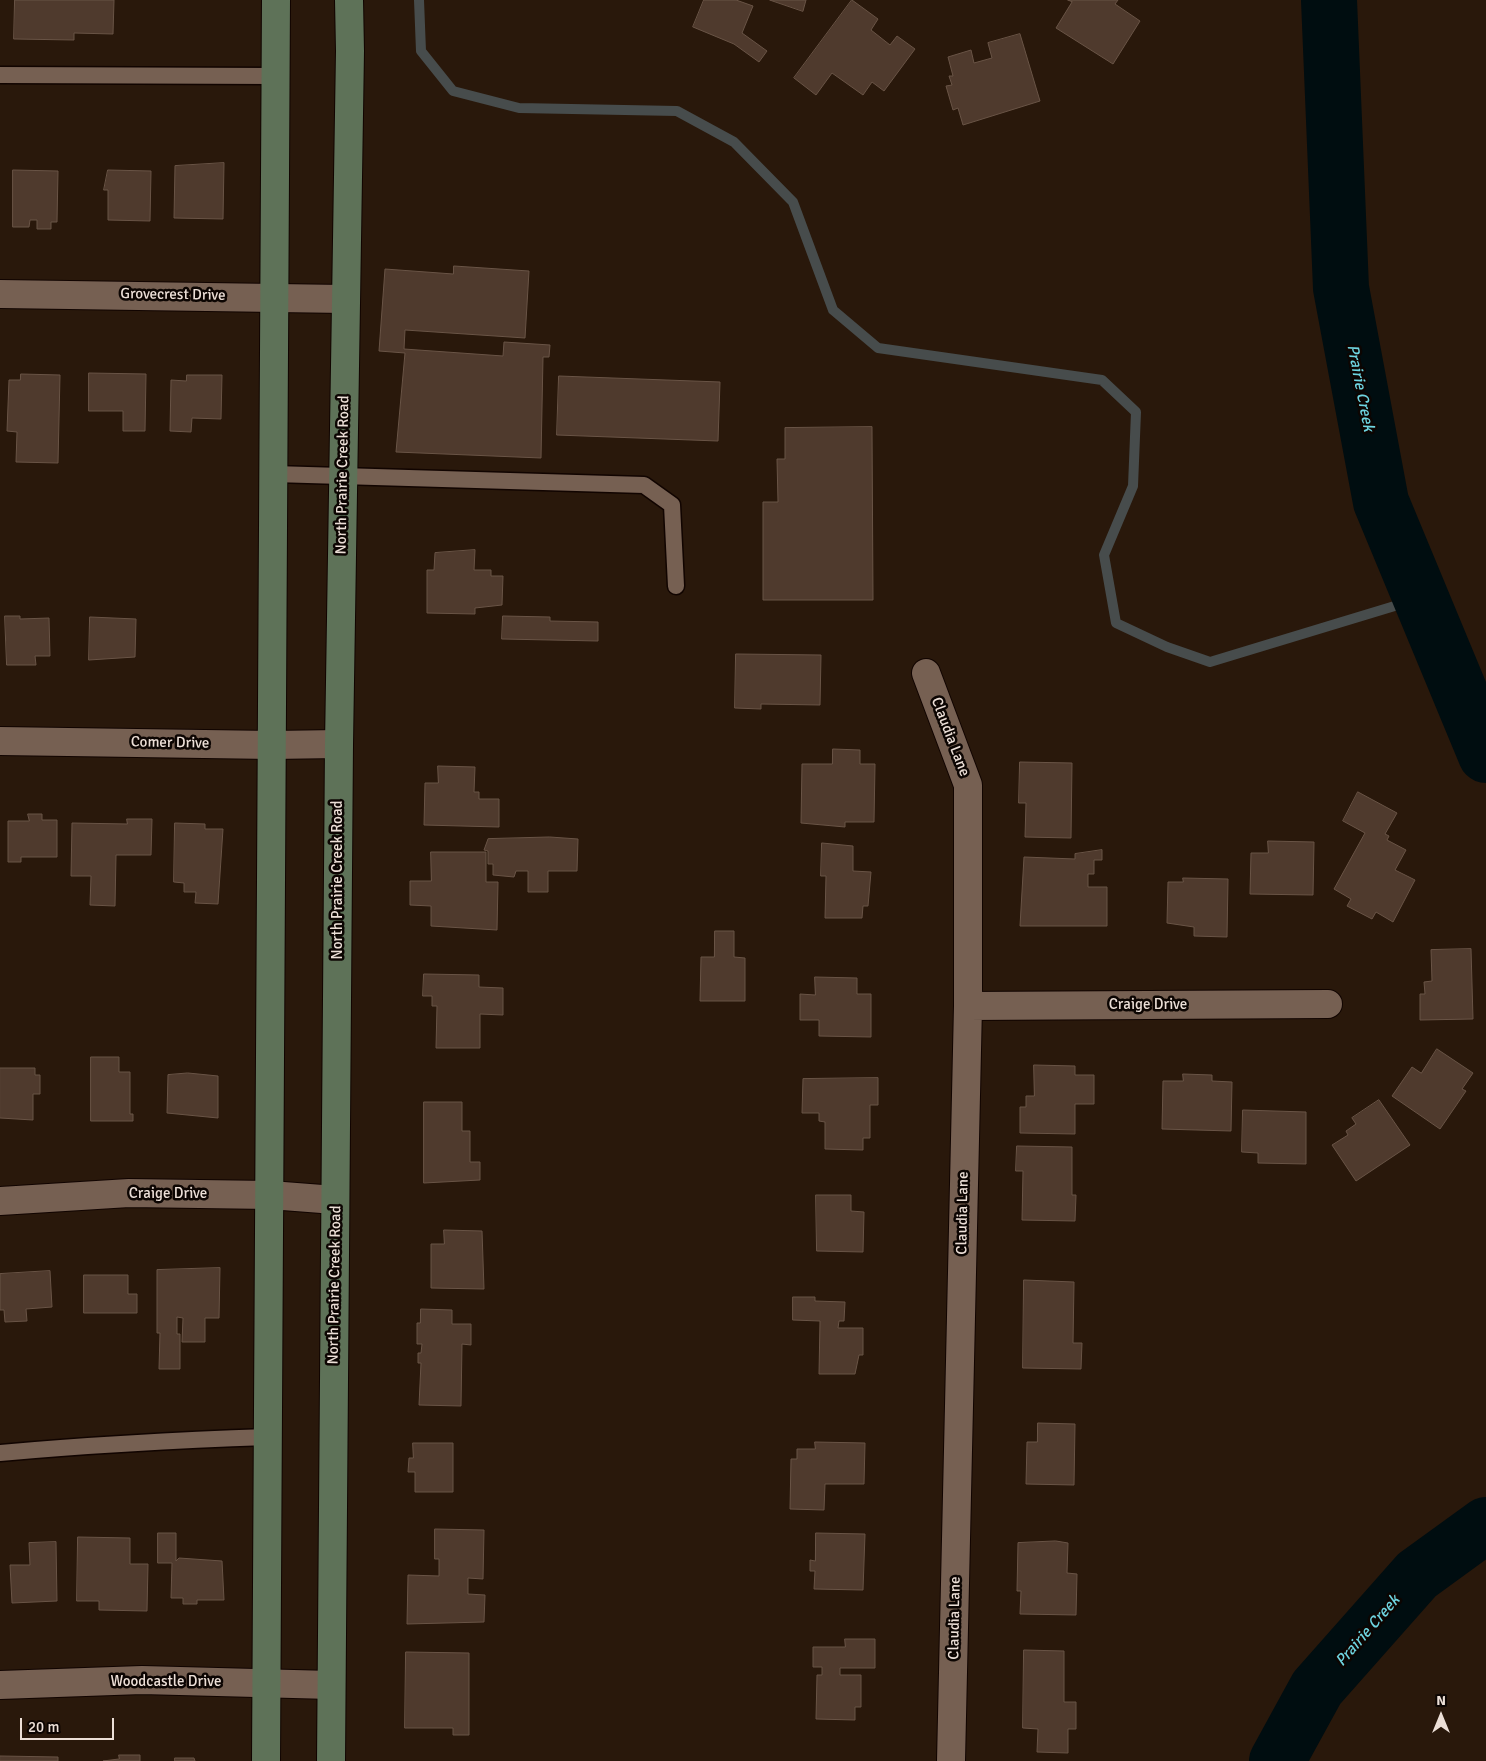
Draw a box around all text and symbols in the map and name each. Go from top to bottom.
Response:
street label: Grovecrest Drive [120,285,226,305]
water label: Prairie Creek [1342,343,1378,433]
street label: North Prairie Creek Road [333,395,353,555]
street label: Claudia Lane [927,695,973,779]
street label: Comer Drive [131,733,209,753]
street label: North Prairie Creek Road [329,801,347,959]
street label: Craige Drive [1109,996,1187,1014]
street label: Claudia Lane [953,1171,973,1255]
street label: Craige Drive [129,1185,207,1203]
street label: North Prairie Creek Road [325,1205,345,1365]
street label: Claudia Lane [945,1576,965,1660]
water label: Prairie Creek [1332,1591,1404,1671]
street label: Woodcastle Drive [111,1673,221,1691]
north arrow [1416,1691,1466,1741]
text: N [1436,1692,1446,1709]
scale bar [22,1708,116,1740]
text: 20 m [28,1718,59,1736]

